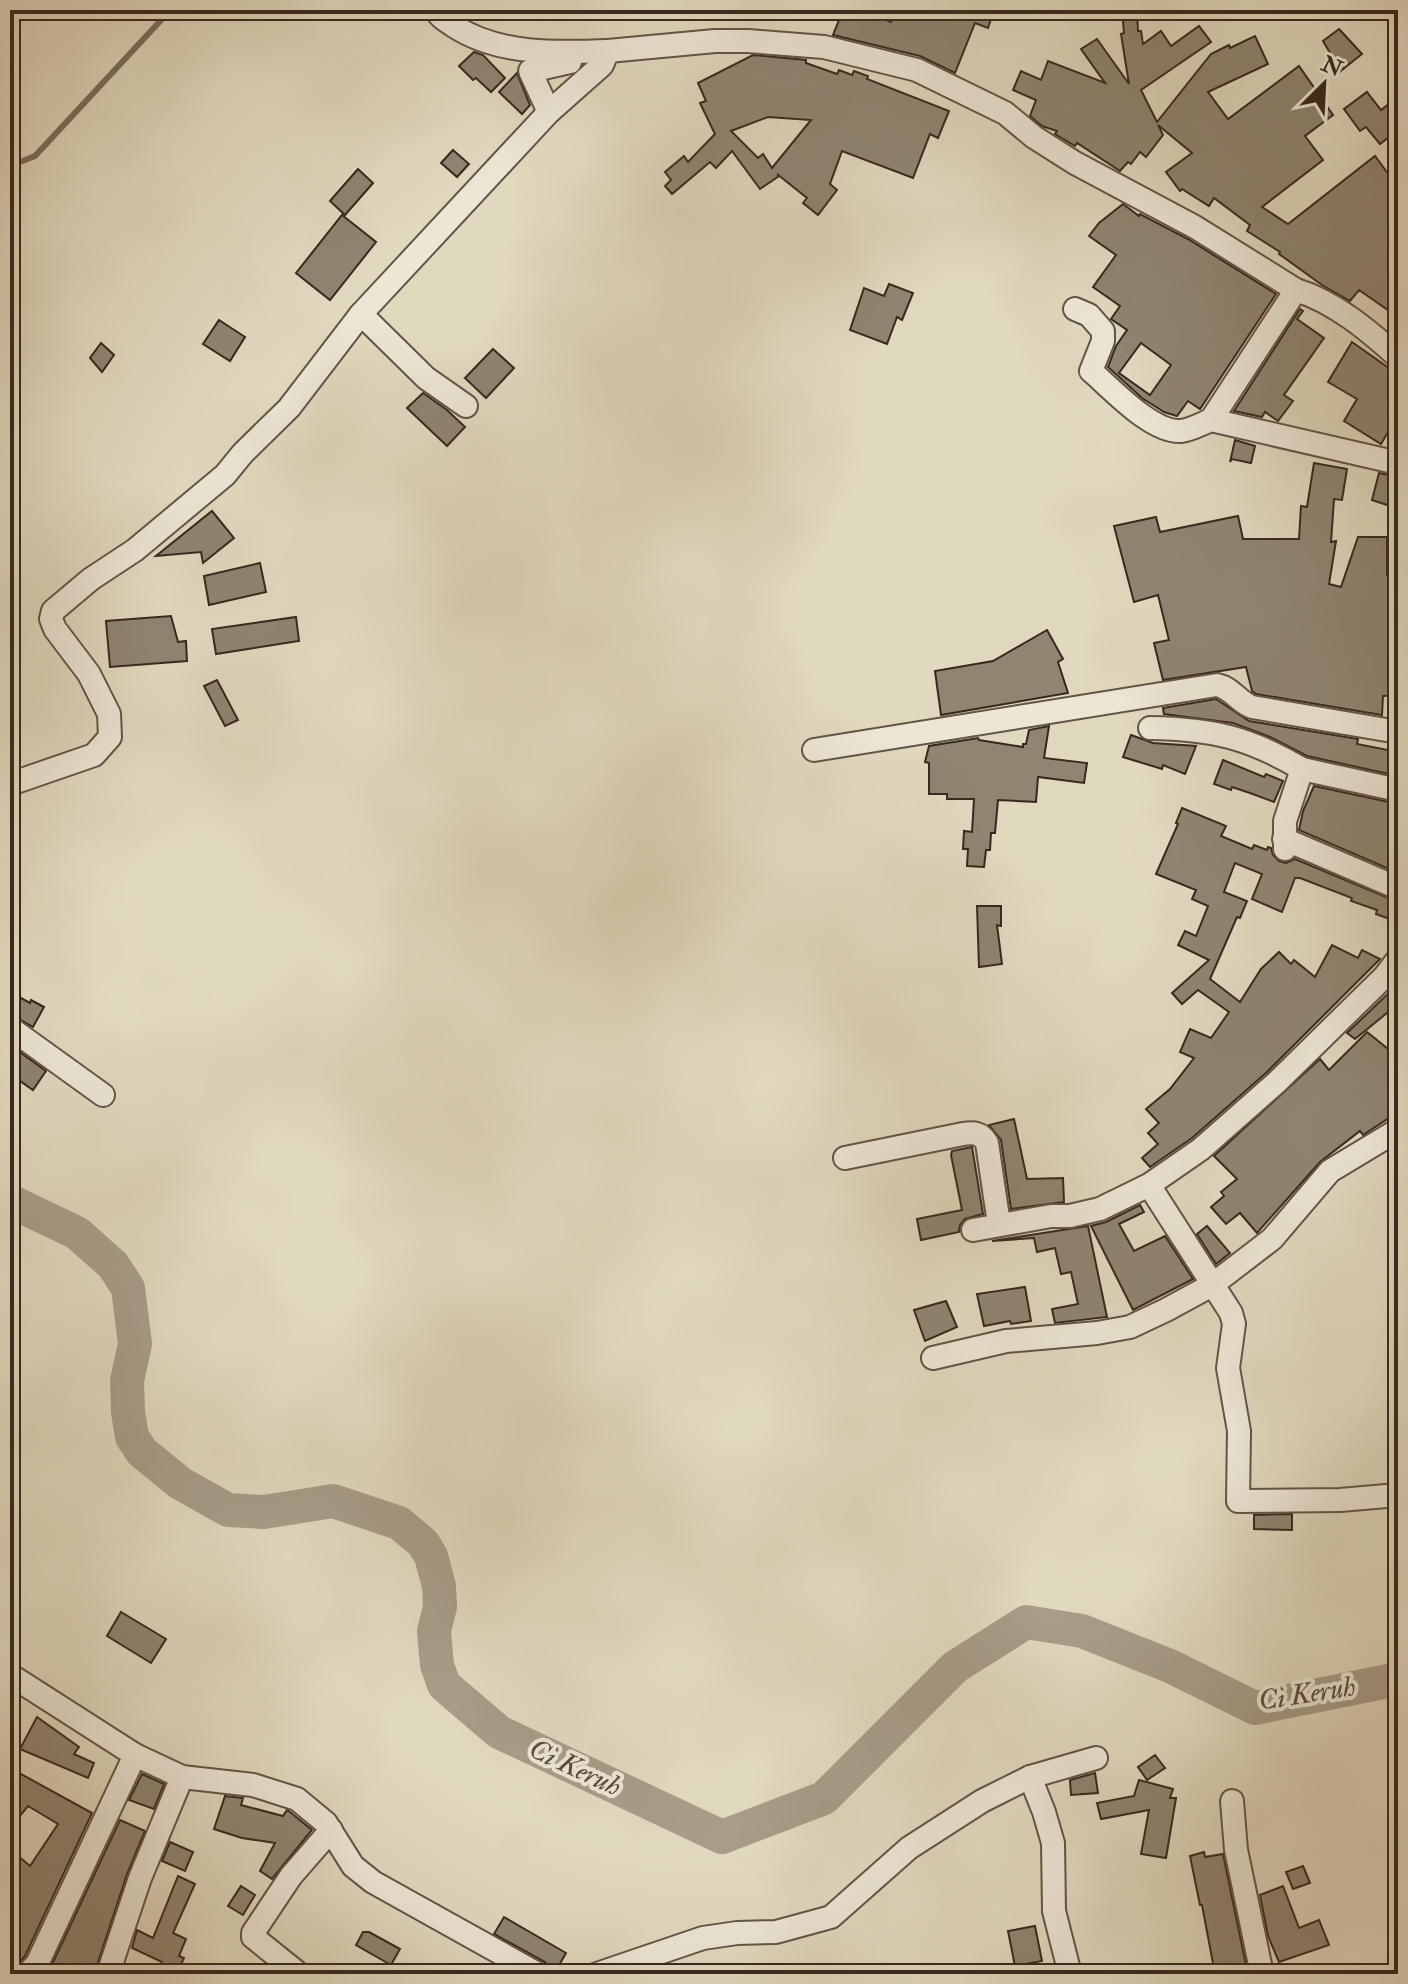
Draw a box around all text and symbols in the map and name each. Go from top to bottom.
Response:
north arrow [1284,44,1364,124]
text: N [1316,49,1347,84]
water label: Ci Keruh [1256,1669,1358,1719]
water label: Ci Keruh [523,1731,627,1805]

